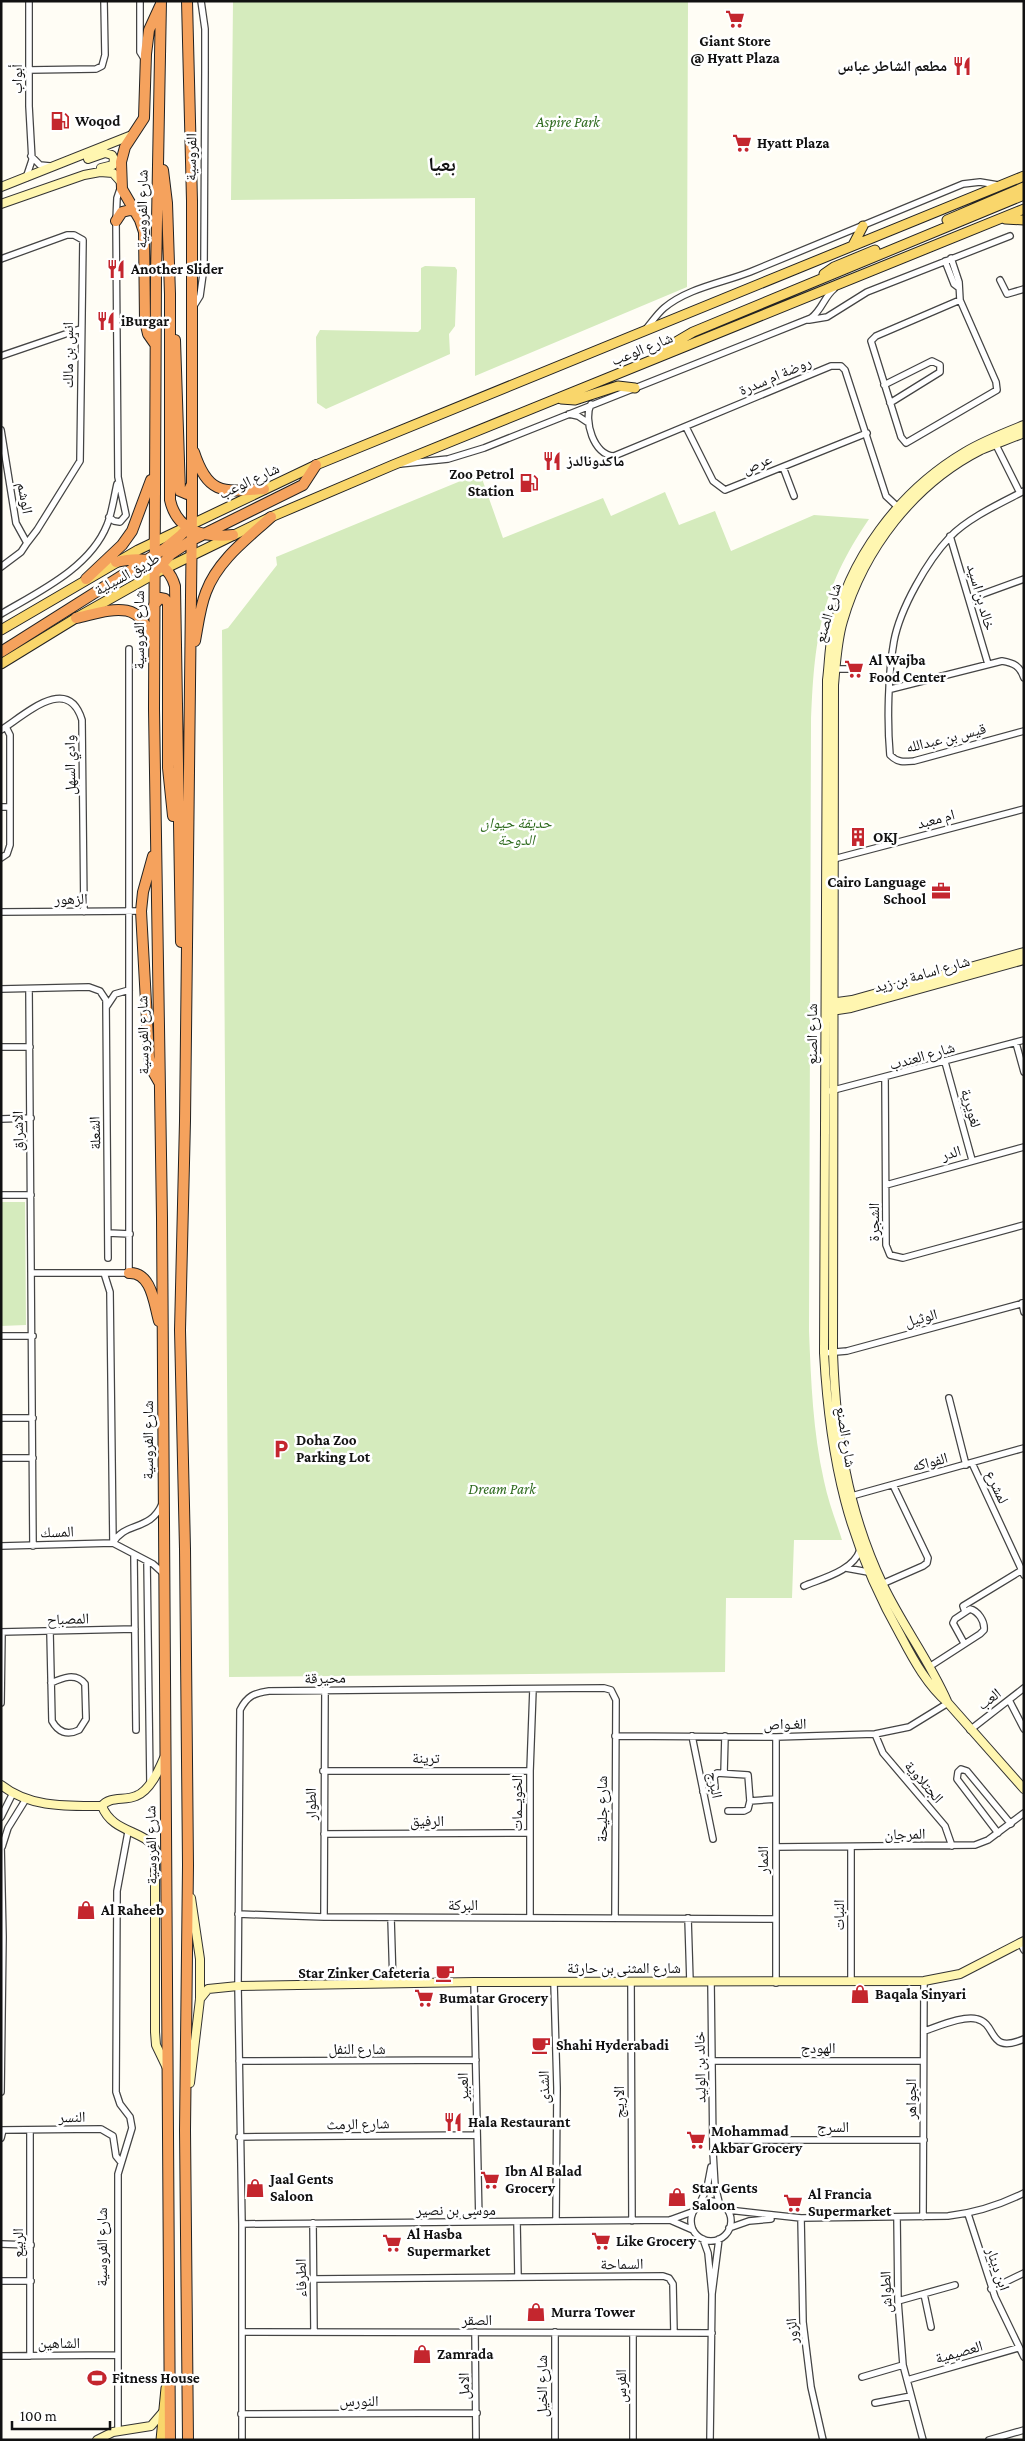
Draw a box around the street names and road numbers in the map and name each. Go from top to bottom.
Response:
street label: أبواب [8,64,26,94]
street label: الفروسية [183,133,200,181]
street label: شارع الفروسية [133,169,153,249]
street label: انس بن مالك [60,322,78,388]
street label: شارع الوعب [609,329,676,370]
street label: روضة ام سدرة [737,354,814,400]
street label: عرص [740,451,775,479]
street label: شارع الوعب [216,460,283,504]
street label: الوشم [12,481,36,515]
street label: طريق السيلية [92,550,163,600]
street label: خالد بن اسيد [962,562,998,633]
street label: شارع الصنع [812,581,846,645]
street label: شارع الفروسية [131,590,149,670]
street label: قيس بن عبدالله [904,720,988,758]
street label: وادي السهل [61,735,82,795]
street label: ام معبد [915,806,957,834]
street label: الزهور [53,891,88,908]
street label: شارع اسامة بن زيد [872,953,972,997]
street label: شارع الفروسية [134,995,154,1075]
street label: شارع الصنع [804,1003,822,1065]
street label: شارع العندب [887,1039,957,1075]
street label: لغويرية [957,1087,984,1129]
street label: الاشراق [10,1111,28,1151]
street label: الشعلة [86,1116,104,1150]
street label: الدر [938,1143,963,1165]
street label: الشجرة [866,1203,883,1241]
street label: الوثيل [903,1306,940,1332]
street label: شارع الفروسية [140,1400,158,1480]
street label: شارع الصنع [831,1405,859,1469]
street label: الفواكه [910,1450,950,1475]
street label: لمشرع [981,1468,1012,1507]
street label: المسك [40,1523,74,1541]
street label: المصباح [47,1610,90,1630]
street label: محيرقة [304,1670,346,1687]
street label: العب [974,1685,1004,1713]
street label: الغـواص [763,1716,807,1734]
street label: ترينة [412,1750,440,1767]
street label: الجتلاوية [901,1758,947,1807]
street label: البرج [703,1770,725,1800]
street label: الخويــمات [509,1775,526,1831]
street label: شارع جليحة [594,1776,612,1842]
street label: الطوار [303,1788,320,1821]
street label: شارع الفروسية [142,1805,162,1885]
street label: الرفيق [410,1813,444,1831]
street label: المرجان [884,1826,926,1844]
street label: الثمار [755,1846,772,1875]
street label: البركة [448,1897,478,1914]
street label: النبات [831,1900,847,1930]
street label: شارع المثنى بن حارثة [567,1960,681,1978]
street label: خالد بن الوليد [691,2031,711,2103]
street label: الهودج [800,2040,836,2058]
street label: شارع النفل [328,2041,386,2059]
street label: الشذى [536,2070,554,2104]
street label: العبير [455,2072,472,2103]
street label: الجواهر [903,2078,920,2121]
street label: الاريج [611,2086,629,2118]
street label: النسر [57,2109,86,2126]
street label: شارع الرمث [326,2115,390,2135]
street label: السرج [817,2119,849,2137]
street label: موسى بن نصير [415,2202,496,2220]
street label: شارع الفروسية [94,2207,112,2287]
street label: الربيع [10,2228,28,2258]
street label: ابن دينار [981,2244,1013,2293]
street label: السماحة [600,2256,644,2272]
street label: الطرفاء [293,2258,310,2298]
street label: الطواش [877,2271,897,2313]
street label: الصقر [461,2312,492,2329]
street label: الزور [783,2317,802,2345]
street label: الشاهين [38,2335,80,2353]
street label: العصيمية [934,2338,985,2367]
street label: شارع الخيل [534,2355,552,2417]
street label: الفرس [613,2369,631,2403]
street label: الامل [456,2372,474,2400]
street label: النورس [339,2393,379,2411]

